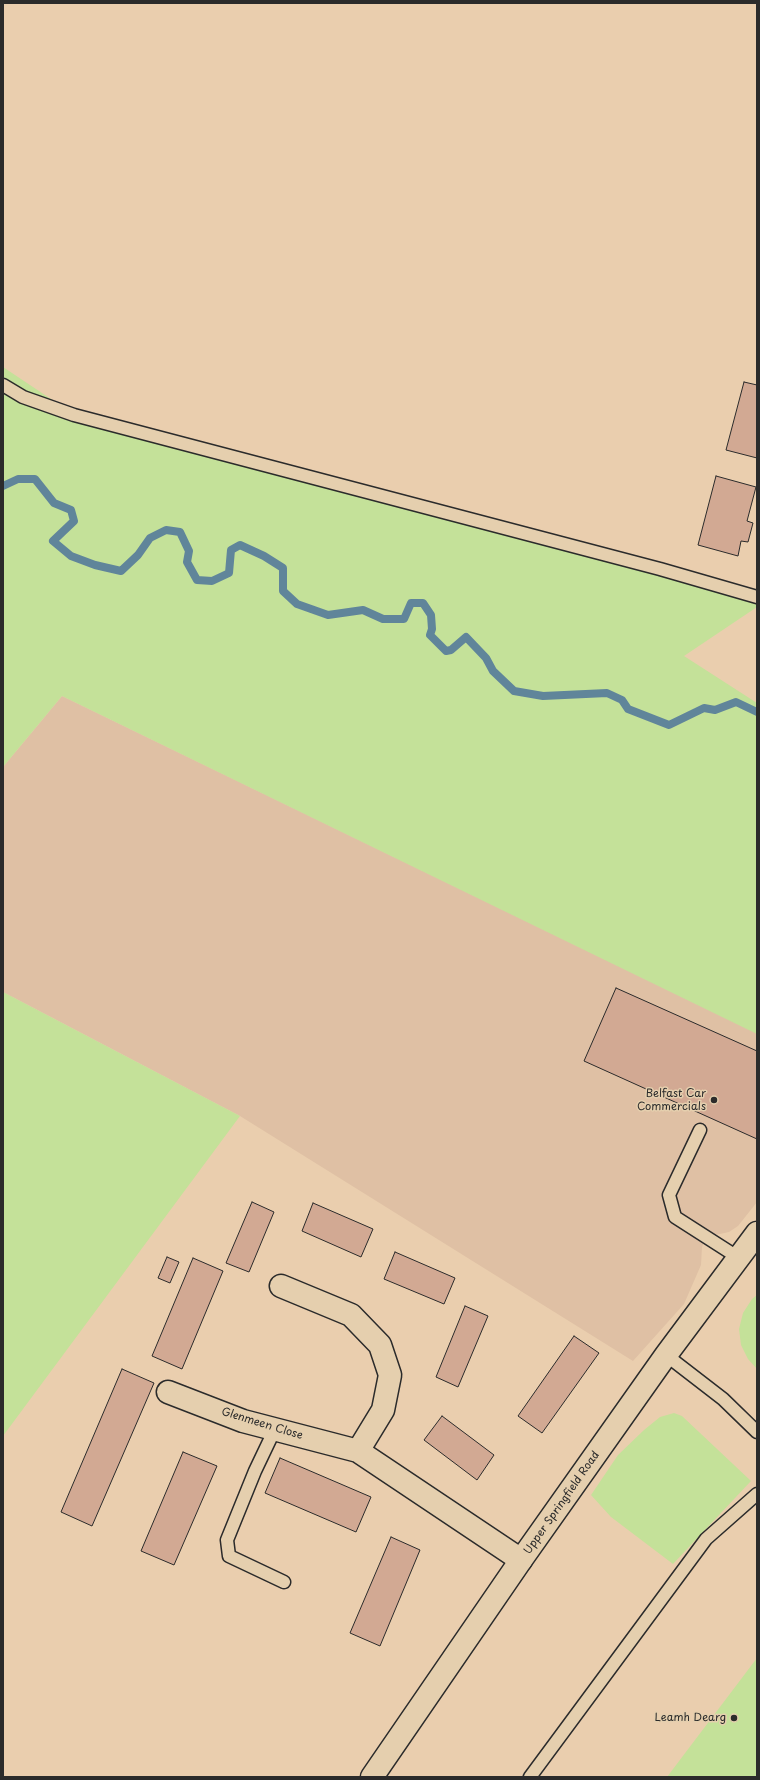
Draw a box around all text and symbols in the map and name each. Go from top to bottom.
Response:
place label: Belfast Car Commercials [637,1087,706,1113]
marker: Belfast Car Commercials [709,1095,719,1105]
street label: Glenmeen Close [220,1405,304,1443]
street label: Upper Springfield Road [521,1449,603,1557]
place label: Leamh Dearg [655,1711,726,1725]
marker: Leamh Dearg [729,1713,739,1723]

